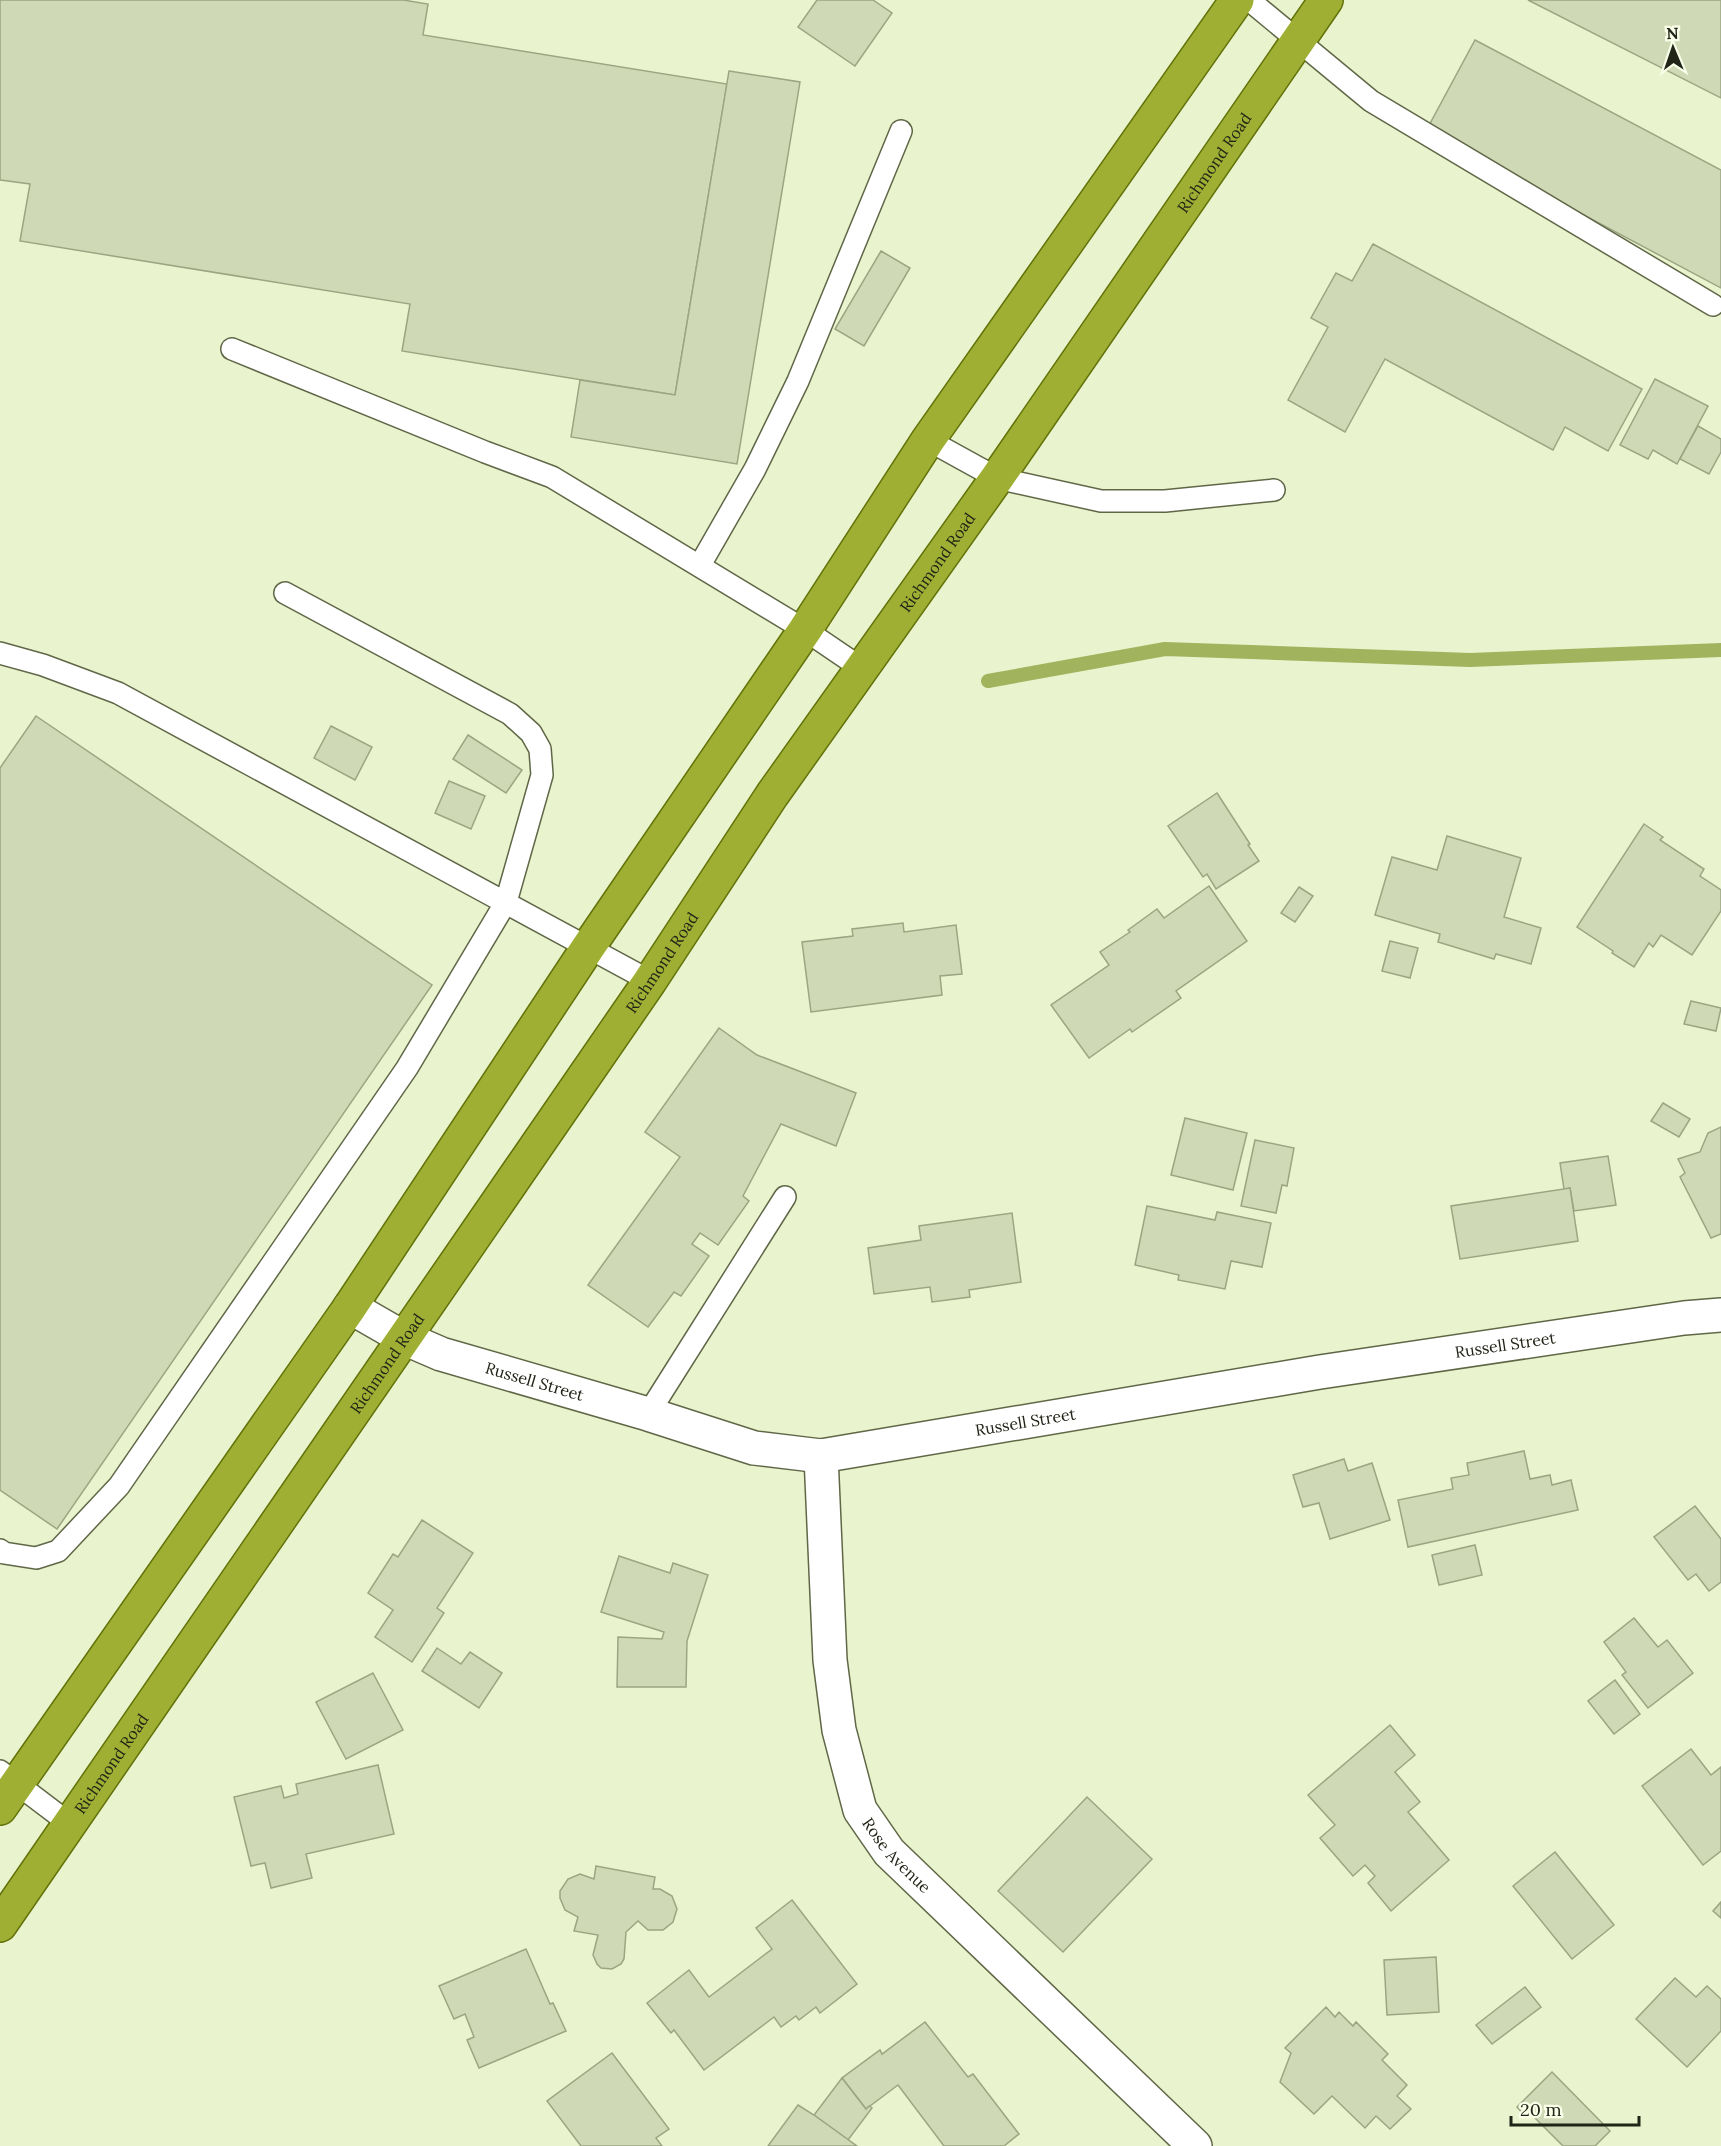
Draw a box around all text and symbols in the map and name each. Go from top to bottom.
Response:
north arrow [1643,18,1703,78]
text: N [1666,23,1679,43]
street label: Richmond Road [1173,109,1256,217]
street label: Richmond Road [895,508,979,616]
street label: Richmond Road [621,908,703,1017]
street label: Richmond Road [345,1309,428,1417]
street label: Russell Street [1453,1327,1558,1362]
street label: Russell Street [483,1357,587,1405]
street label: Russell Street [974,1403,1078,1440]
street label: Richmond Road [70,1709,153,1817]
street label: Rose Avenue [858,1814,935,1897]
scale bar [1511,2089,1638,2127]
text: 20 m [1520,2098,1562,2121]

